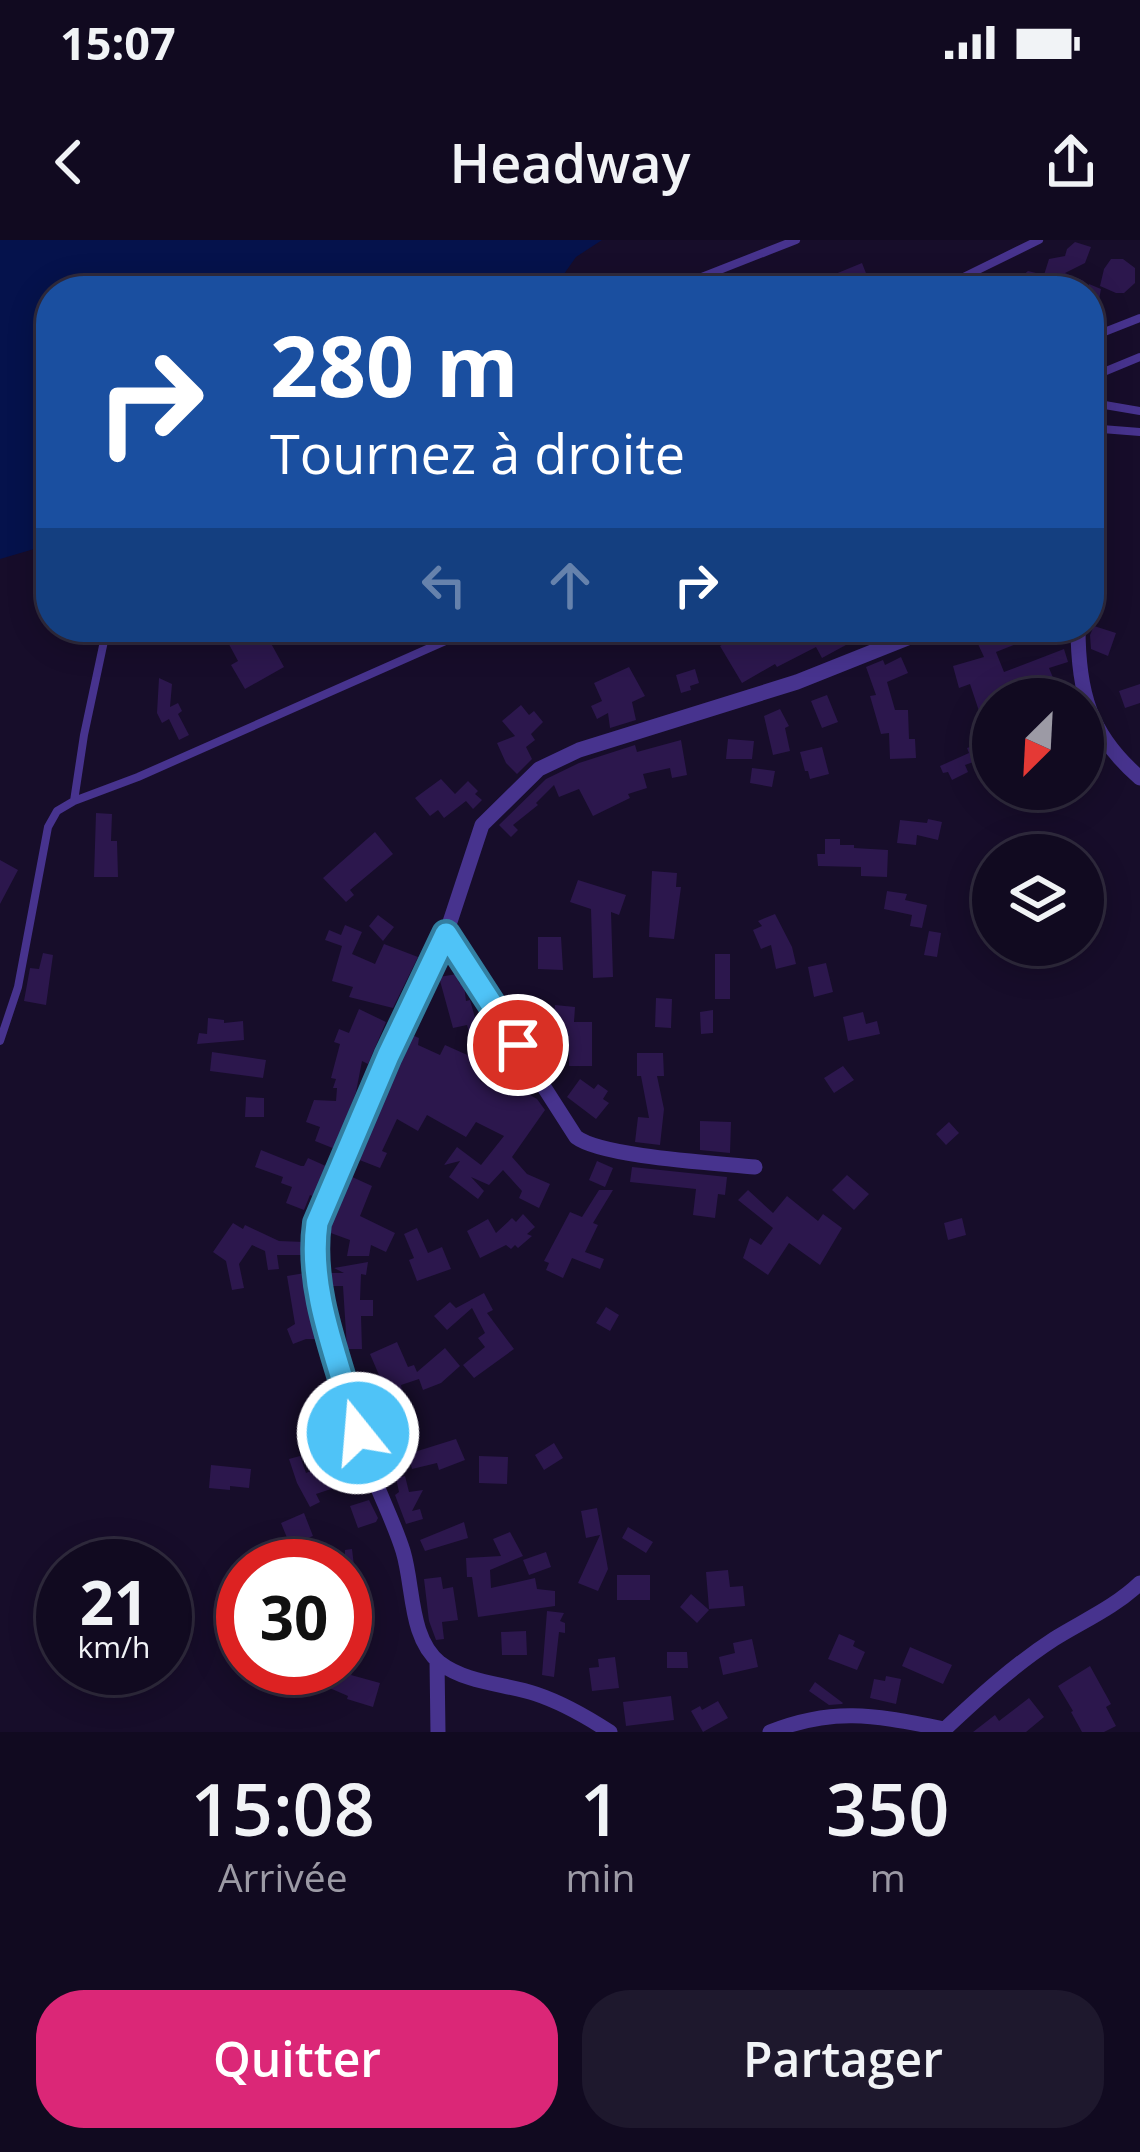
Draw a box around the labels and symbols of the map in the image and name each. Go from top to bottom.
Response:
north arrow [972,678,1104,810]
pin [467,994,569,1096]
position arrow [295,1370,421,1496]
speed limit sign: 30 [216,1539,372,1695]

